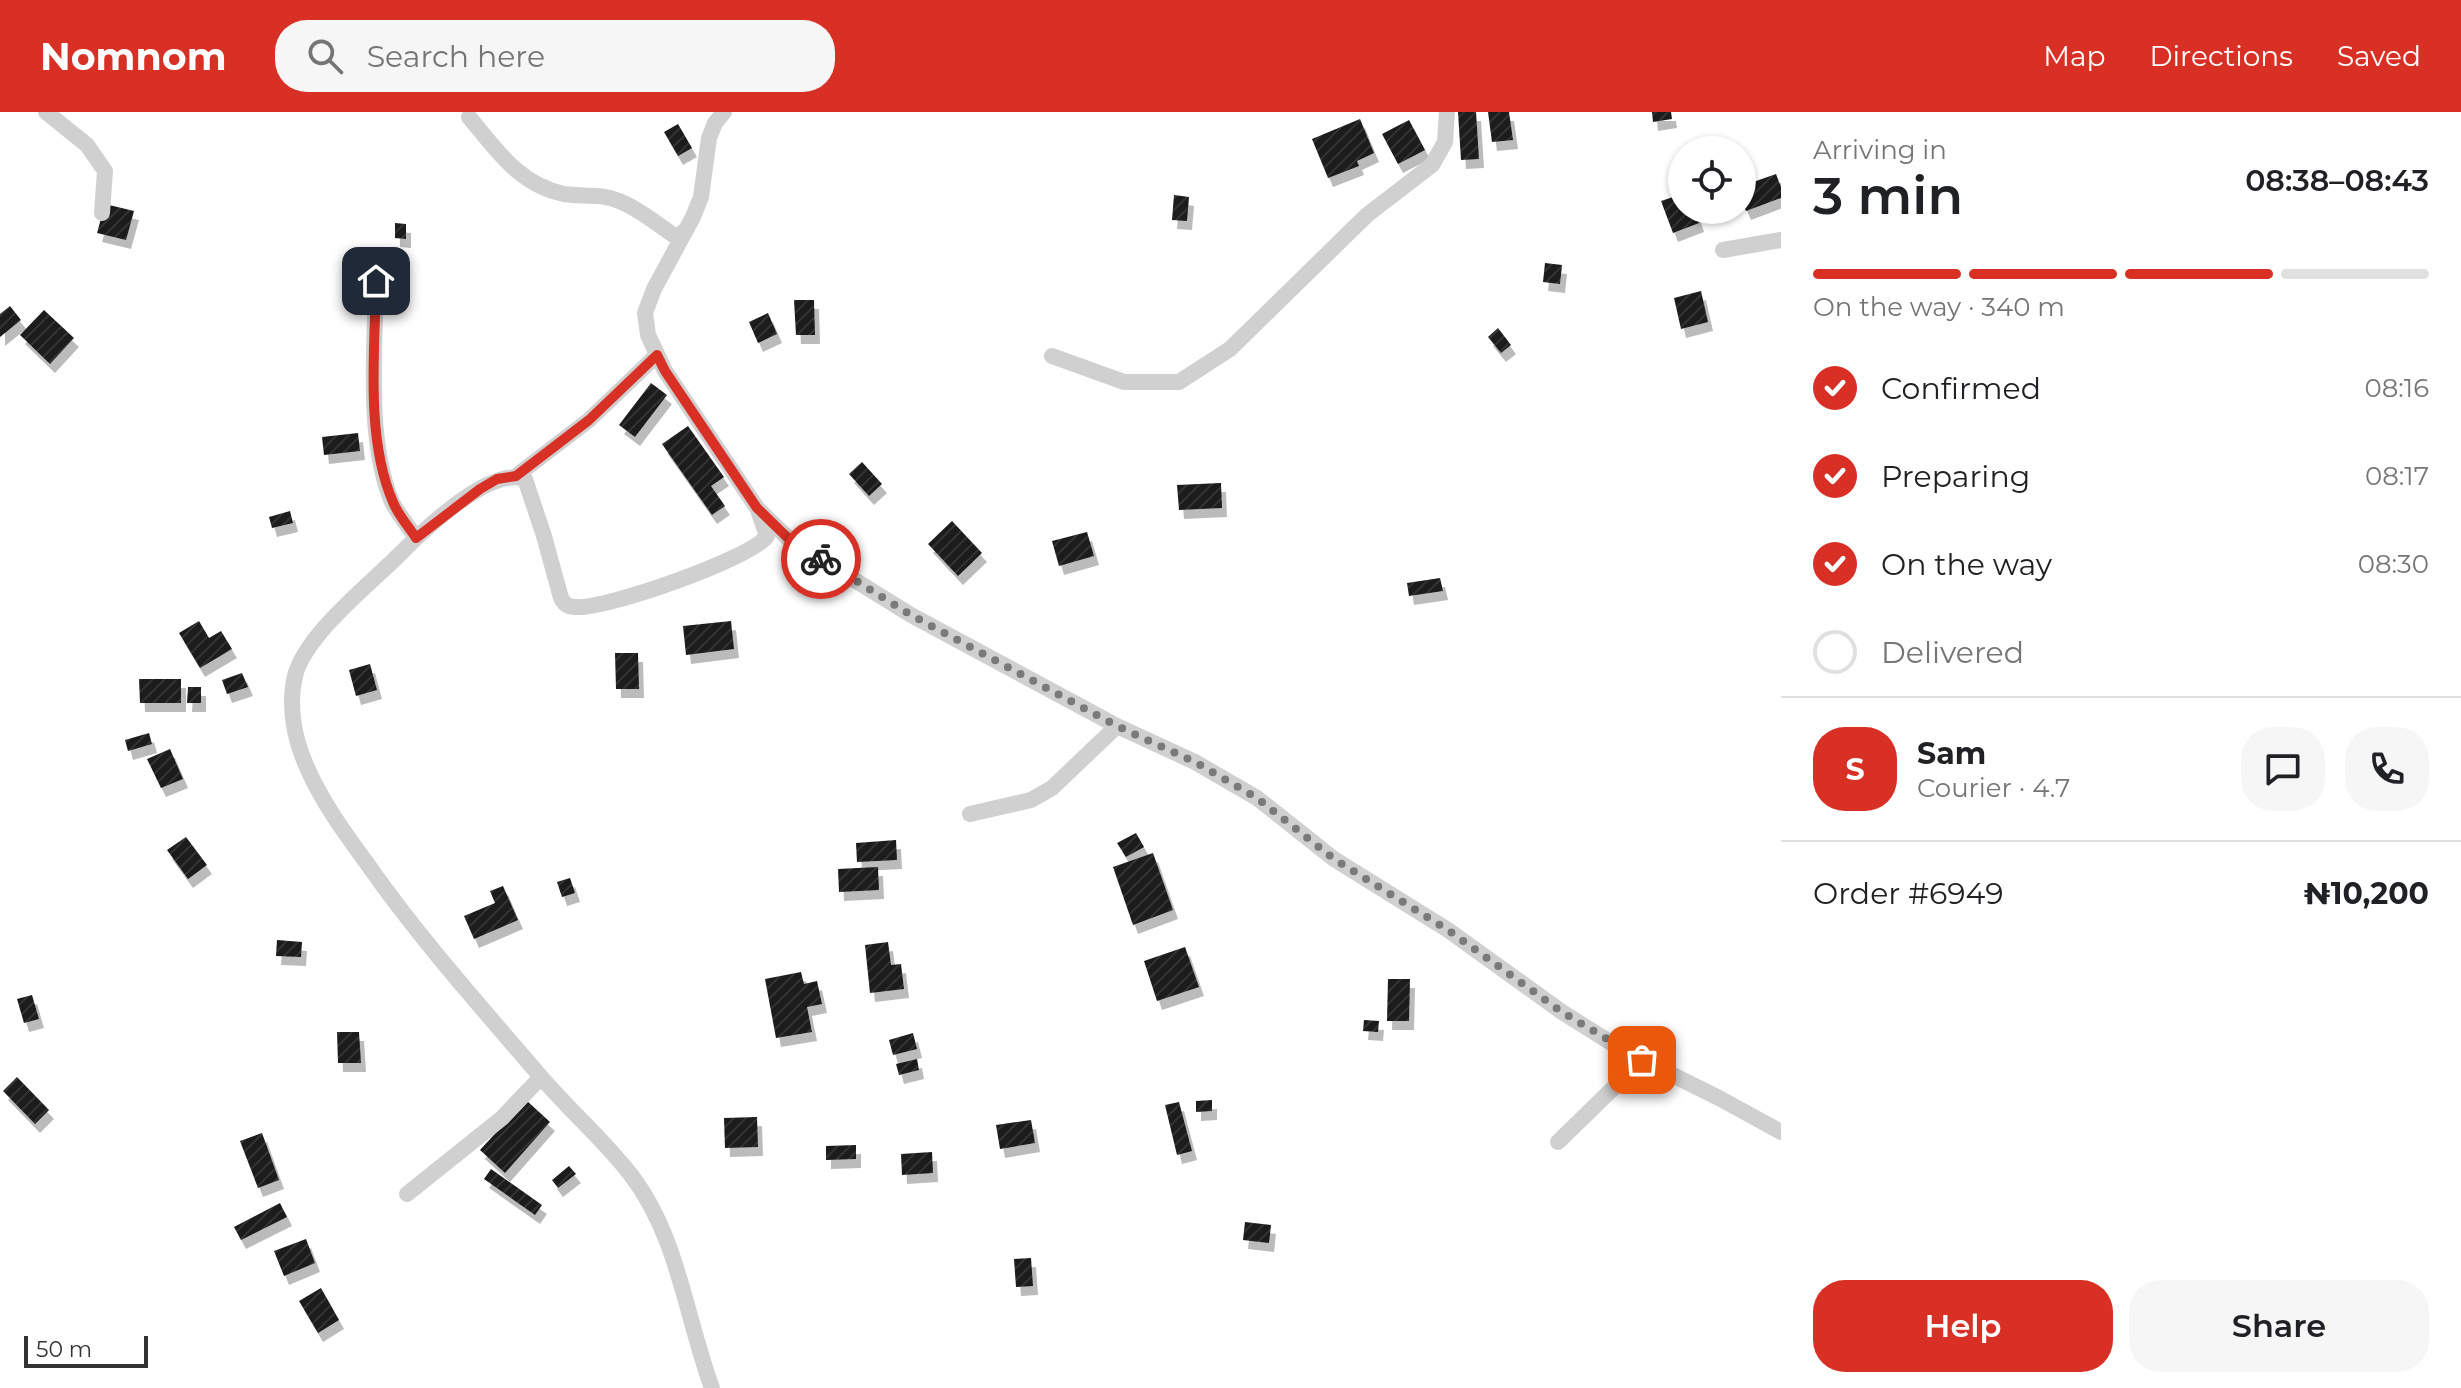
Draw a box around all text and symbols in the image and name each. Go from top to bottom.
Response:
search box [275,20,835,92]
text: Nomnom [40,33,227,80]
icon: search [303,34,347,78]
text: Search here [367,38,545,75]
text: Map [2043,39,2105,73]
text: Directions [2149,39,2293,73]
text: Saved [2337,39,2421,73]
text: Arriving in [1813,134,1947,166]
map controls [1668,136,1756,224]
button: locate [1668,136,1756,224]
text: 08:38–08:43 [2245,162,2429,199]
text: 3 min [1813,164,1963,227]
pin [342,247,410,315]
icon: home [354,259,398,303]
text: On the way · 340 m [1813,291,2065,323]
icon: check [1813,366,1857,410]
text: Confirmed [1881,370,2041,407]
text: 08:16 [2364,372,2429,404]
icon: check [1813,454,1857,498]
text: Preparing [1881,458,2030,495]
text: 08:17 [2365,460,2429,492]
courier [781,519,861,599]
icon: bike [799,537,843,581]
icon: check [1813,542,1857,586]
text: On the way [1881,546,2052,583]
text: 08:30 [2358,548,2429,580]
text: Delivered [1881,634,2024,671]
button: chat [2241,727,2325,811]
button: phone [2345,727,2429,811]
text: Sam [1917,735,1986,772]
text: S [1845,751,1865,788]
text: Courier · 4.7 [1917,772,2070,804]
text: Order #6949 [1813,875,2003,912]
text: ₦10,200 [2304,875,2429,912]
pin [1608,1026,1676,1094]
icon: bag [1620,1038,1664,1082]
button: Help [1813,1280,2113,1372]
button: Share [2129,1280,2429,1372]
scale bar [24,1332,148,1368]
text: 50 m [36,1336,92,1363]

